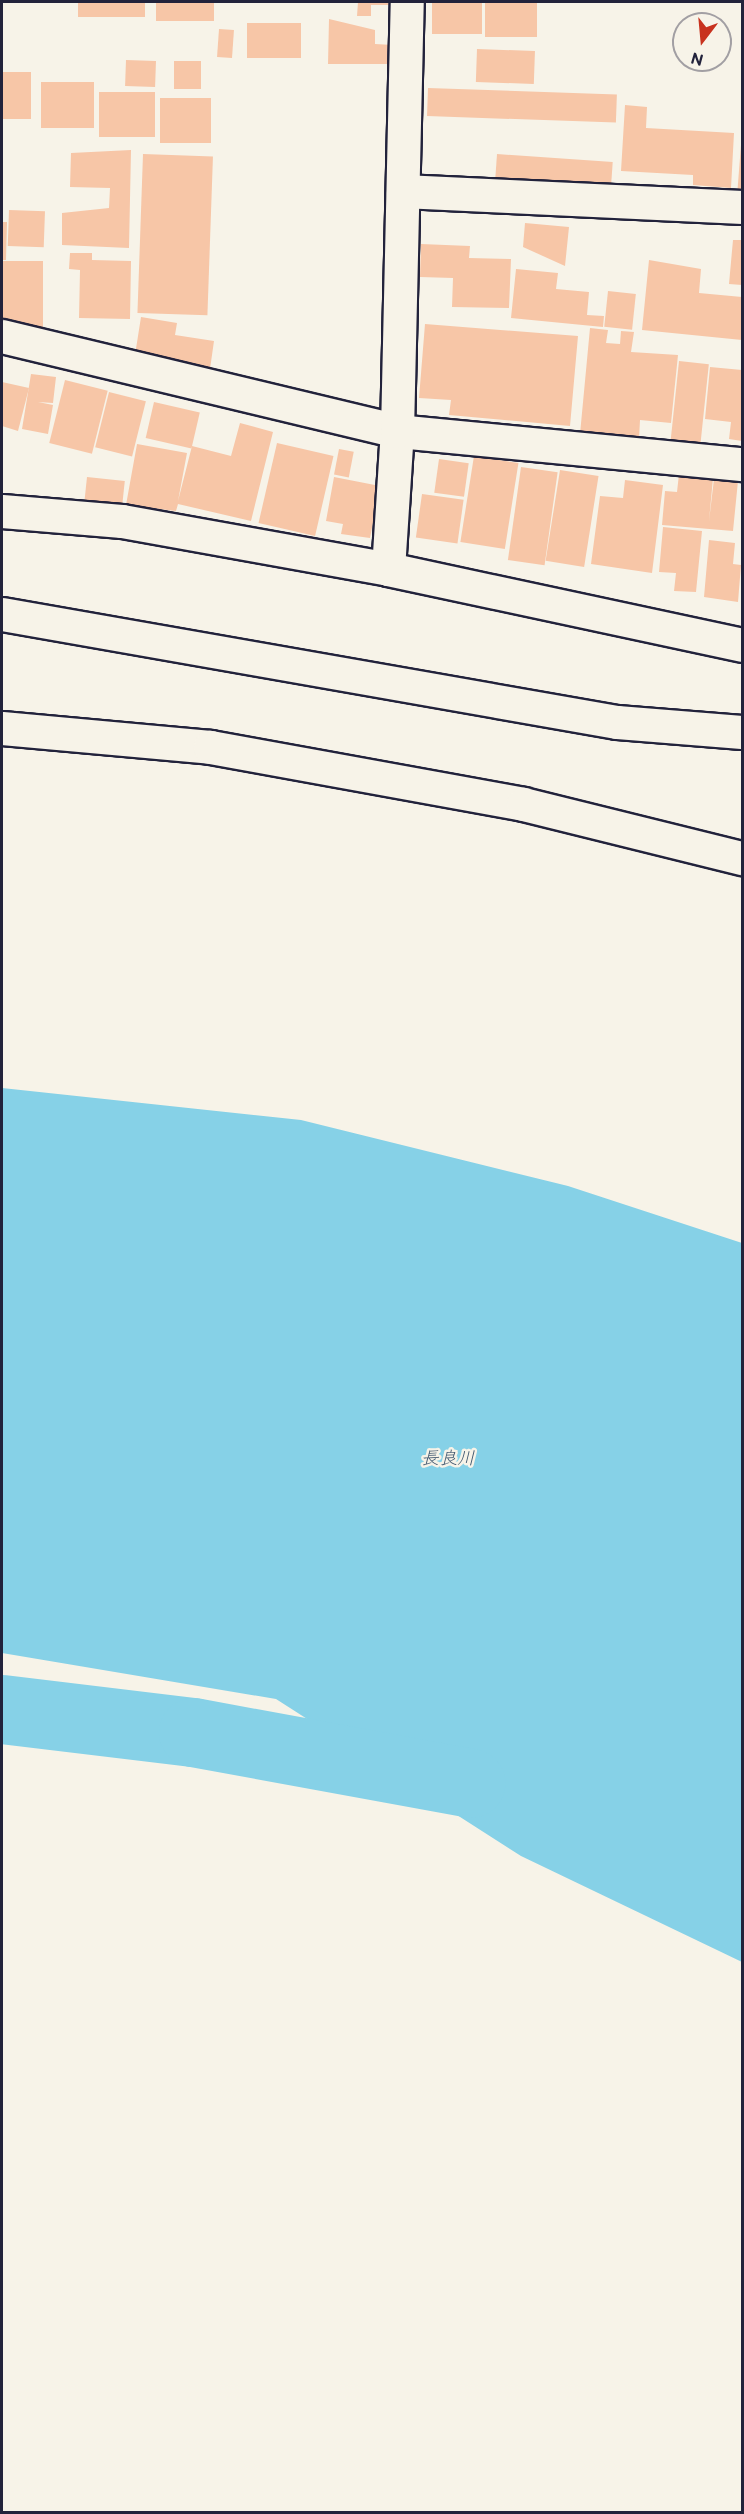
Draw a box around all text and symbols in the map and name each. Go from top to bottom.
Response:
north arrow [672,12,732,72]
text: N [689,47,706,69]
water label: 長良川 [421,1448,475,1470]

